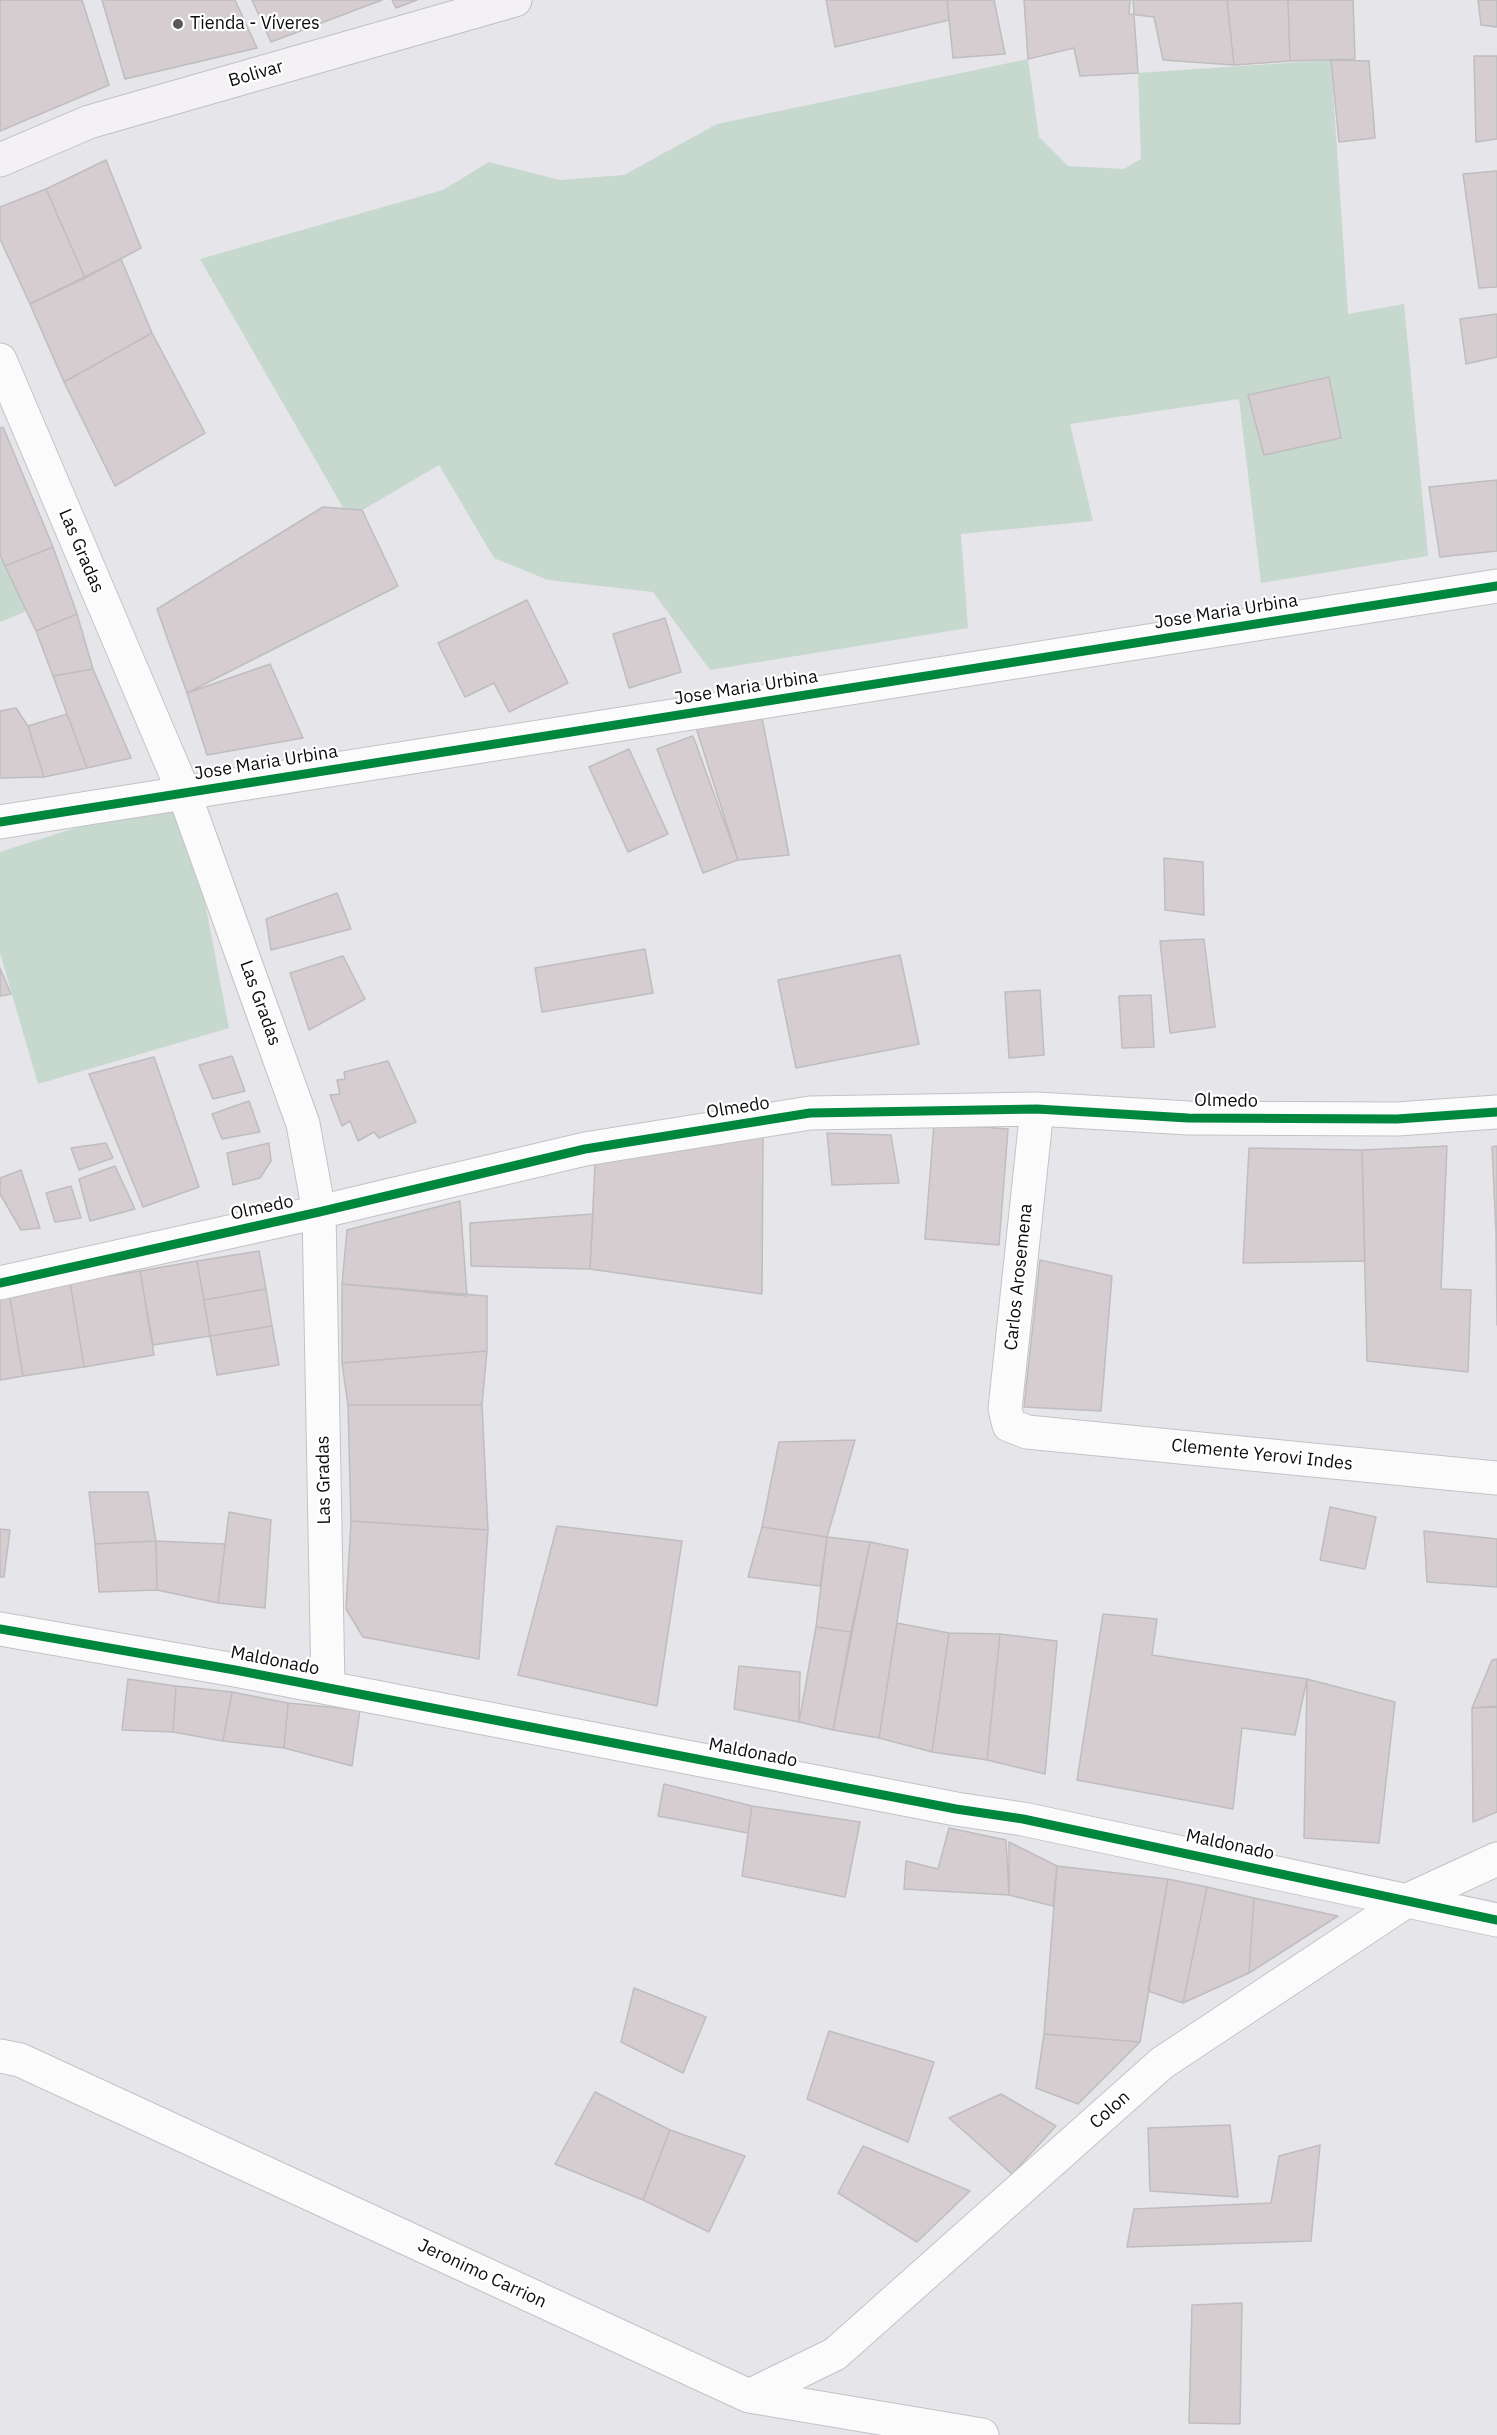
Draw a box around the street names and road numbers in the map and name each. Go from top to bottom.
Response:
street label: Bolivar [226,56,286,92]
street label: Las Gradas [54,506,108,596]
street label: Jose Maria Urbina [1153,590,1299,634]
street label: Jose Maria Urbina [673,666,819,710]
street label: Jose Maria Urbina [193,741,339,785]
street label: Las Gradas [235,957,285,1049]
street label: Olmedo [1194,1090,1258,1112]
street label: Olmedo [705,1092,771,1124]
street label: Olmedo [229,1191,295,1225]
street label: Carlos Arosemena [1001,1202,1037,1352]
street label: Las Gradas [312,1435,336,1525]
street label: Clemente Yerovi Indes [1170,1435,1354,1475]
street label: Maldonado [229,1642,321,1680]
street label: Maldonado [707,1734,799,1772]
street label: Maldonado [1184,1825,1276,1865]
street label: Colon [1086,2086,1134,2134]
street label: Jeronimo Carrion [414,2235,550,2313]

